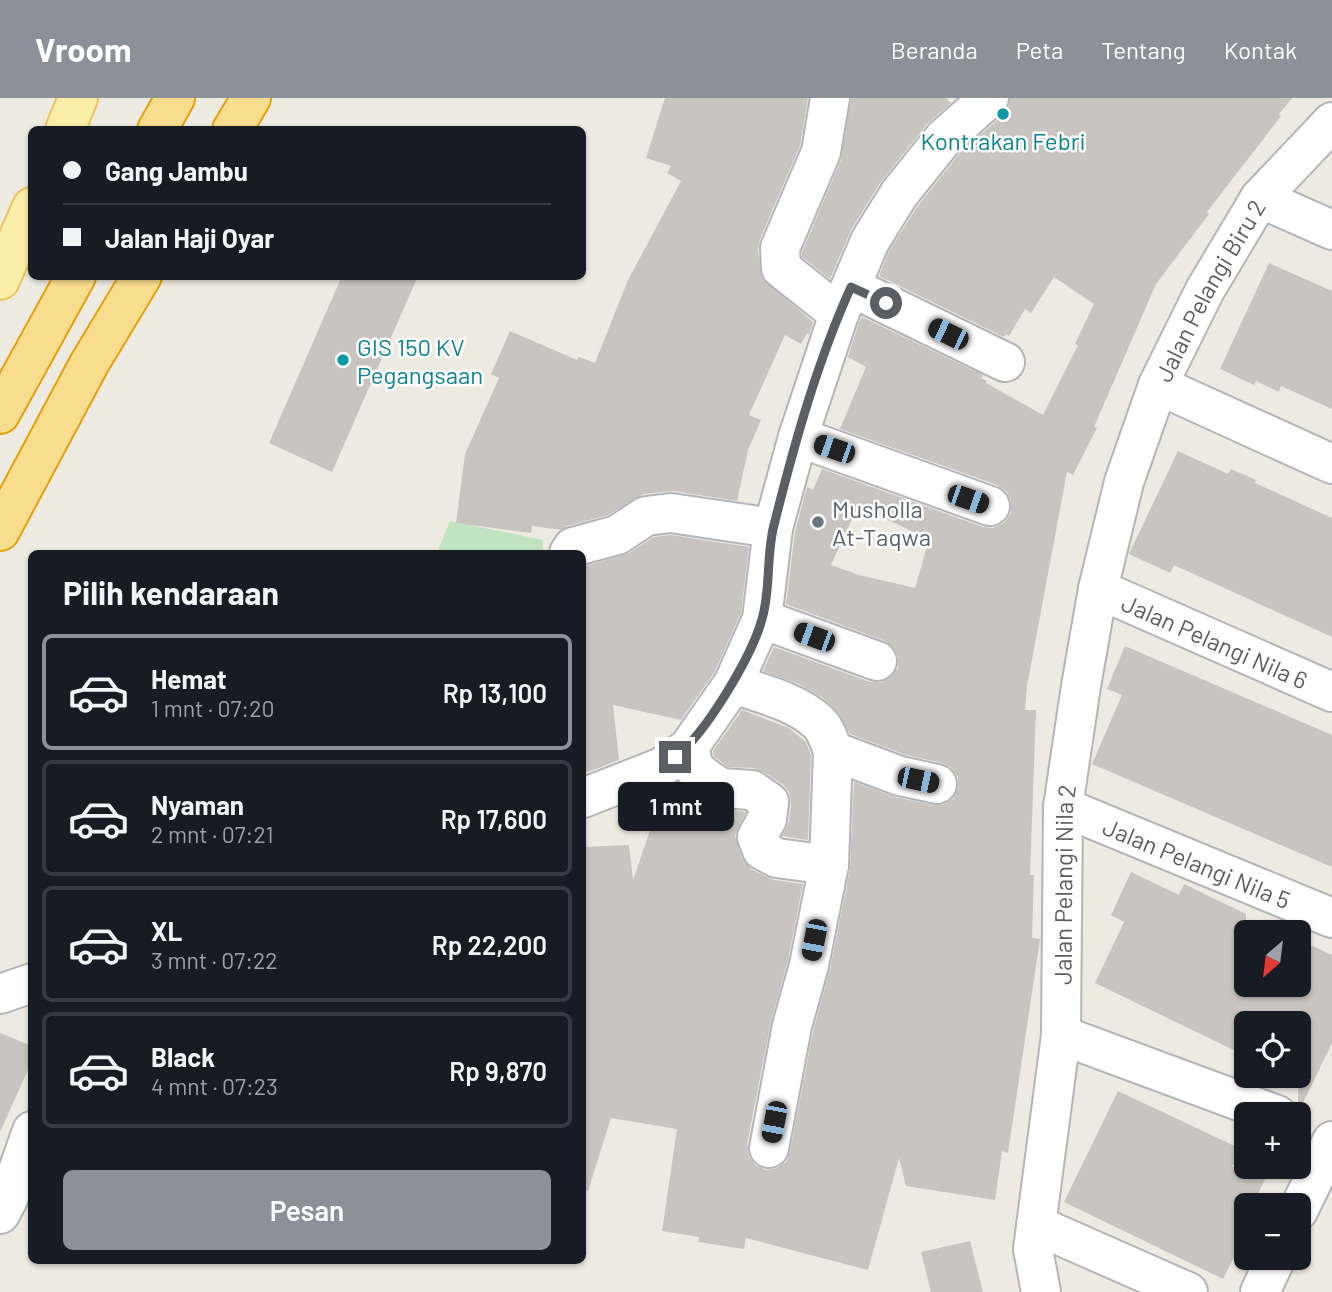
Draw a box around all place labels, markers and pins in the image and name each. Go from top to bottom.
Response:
marker: Kontrakan Febri [995,106,1011,122]
place label: Kontrakan Febri [920,126,1086,155]
place label: GIS 150 KV Pegangsaan [357,332,483,389]
marker: GIS 150 KV Pegangsaan [335,352,351,368]
place label: Musholla At-Taqwa [832,494,931,551]
marker: Musholla At-Taqwa [810,514,826,530]

